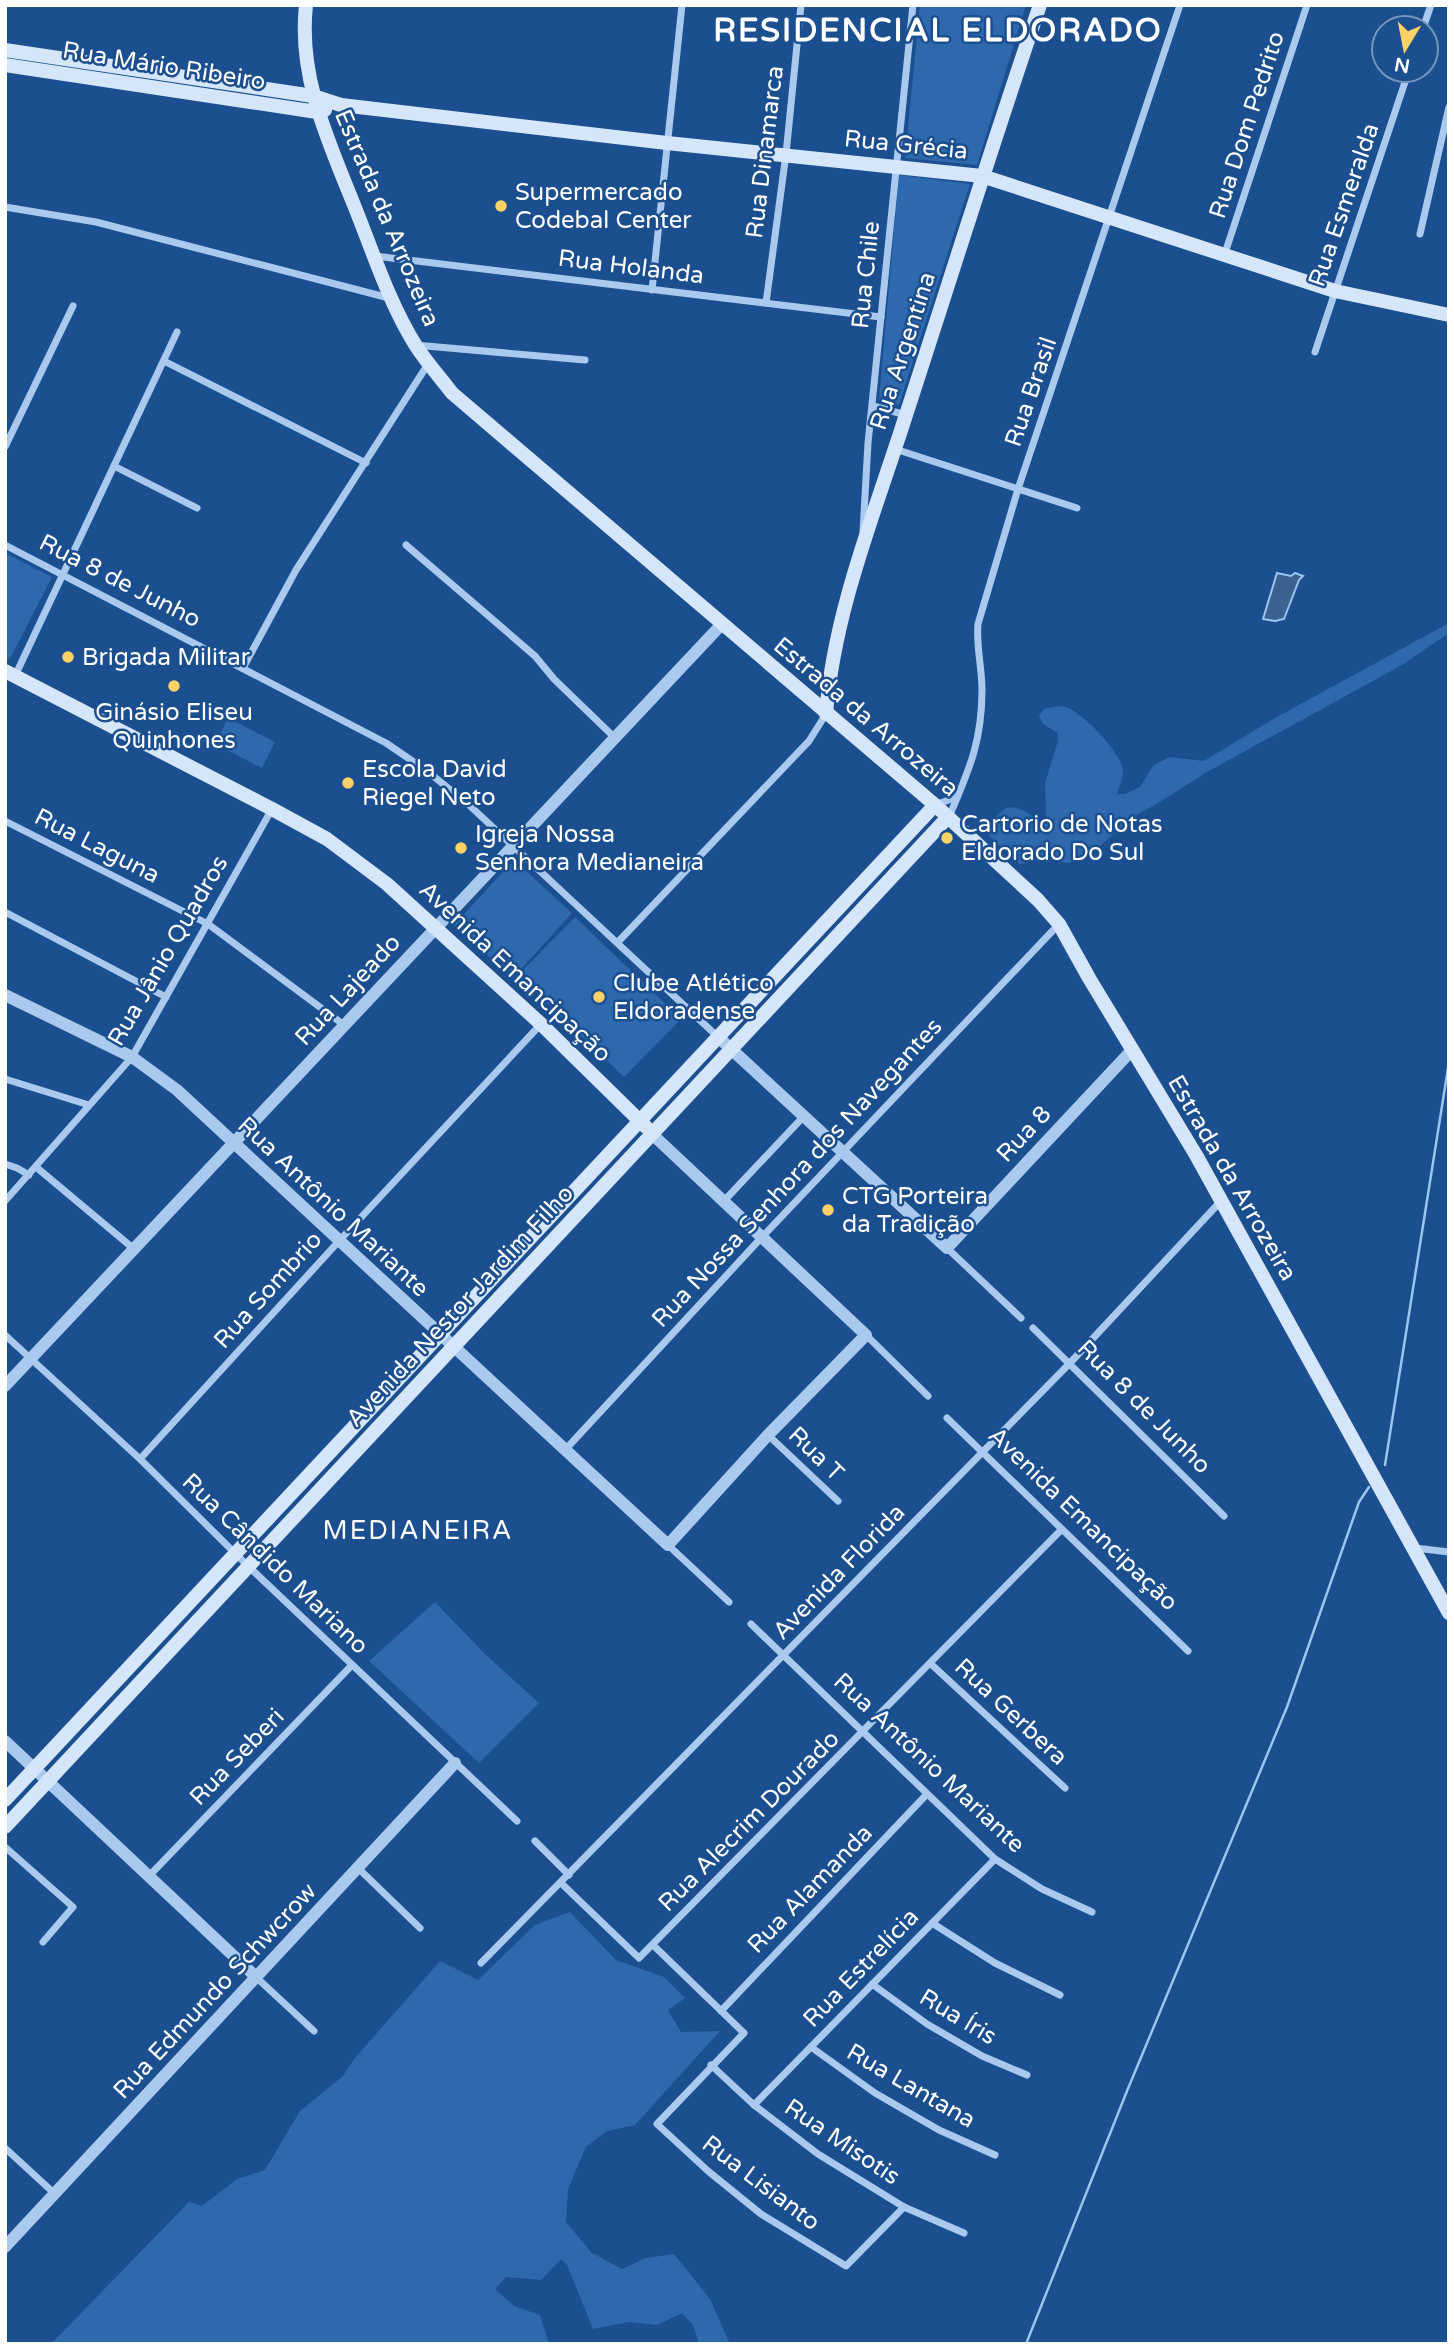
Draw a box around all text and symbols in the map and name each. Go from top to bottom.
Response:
district label: RESIDENCIAL ELDORADO [713,12,1163,50]
north arrow [1370,14,1440,84]
street label: Rua Dom Pedrito [1203,28,1291,222]
street label: Rua Mário Ribeiro [60,36,268,96]
text: N [1393,53,1412,77]
street label: Rua Dinamarca [740,64,790,240]
street label: Estrada da Arrozeira [328,105,446,331]
street label: Rua Esmeralda [1302,119,1386,291]
street label: Rua Grécia [843,124,969,166]
place label: Supermercado Codebal Center [515,178,692,235]
marker: Supermercado Codebal Center [493,198,509,214]
street label: Rua Chile [846,220,886,330]
street label: Rua Holanda [557,244,705,290]
street label: Rua Argentina [864,268,942,434]
street label: Rua Brasil [999,333,1063,451]
street label: Rua 8 de Junho [34,528,206,634]
street label: Estrada da Arrozeira [768,631,964,803]
place label: Brigada Militar [82,643,251,672]
marker: Brigada Militar [60,649,76,665]
marker: Ginásio Eliseu Quinhones [166,678,182,694]
place label: Ginásio Eliseu Quinhones [95,698,253,755]
place label: Escola David Riegel Neto [362,755,507,812]
marker: Escola David Riegel Neto [340,775,356,791]
street label: Rua Laguna [30,802,164,890]
place label: Cartorio de Notas Eldorado Do Sul [961,810,1163,867]
place label: Igreja Nossa Senhora Medianeira [475,820,704,877]
marker: Cartorio de Notas Eldorado Do Sul [939,830,955,846]
marker: Igreja Nossa Senhora Medianeira [453,840,469,856]
street label: Rua Jânio Quadros [102,851,234,1051]
street label: Avenida Emancipação [413,875,617,1069]
street label: Rua Lajeado [289,928,407,1052]
place label: Clube Atlético Eldoradense [613,969,774,1026]
marker: Clube Atlético Eldoradense [591,989,607,1005]
street label: Rua Nossa Senhora dos Navegantes [646,1012,948,1334]
street label: Estrada da Arrozeira [1161,1070,1303,1286]
street label: Rua 8 [991,1100,1057,1168]
street label: Rua Antônio Mariante [231,1111,435,1303]
street label: Avenida Nestor Jardim Filho [340,1179,580,1433]
place label: CTG Porteira da Tradição [842,1182,988,1239]
marker: CTG Porteira da Tradição [820,1202,836,1218]
street label: Rua Sombrio [208,1225,328,1355]
street label: Rua 8 de Junho [1071,1334,1217,1480]
street label: Rua T [782,1421,850,1488]
street label: Avenida Emancipação [982,1421,1184,1617]
street label: Rua Cândido Mariano [176,1467,374,1661]
street label: Avenida Florida [767,1498,911,1646]
district label: MEDIANEIRA [323,1515,513,1546]
street label: Rua Gerbera [949,1652,1073,1772]
street label: Rua Antônio Mariante [827,1667,1031,1859]
street label: Rua Seberi [184,1702,290,1812]
street label: Rua Alecrim Dourado [652,1724,846,1918]
street label: Rua Alamanda [741,1819,879,1959]
street label: Rua Edmundo Schwcrow [107,1877,323,2105]
street label: Rua Estrelícia [797,1903,925,2033]
street label: Rua Íris [914,1982,1002,2051]
street label: Rua Lantana [841,2037,981,2135]
street label: Rua Misotis [779,2093,905,2191]
street label: Rua Lisianto [696,2129,826,2237]

